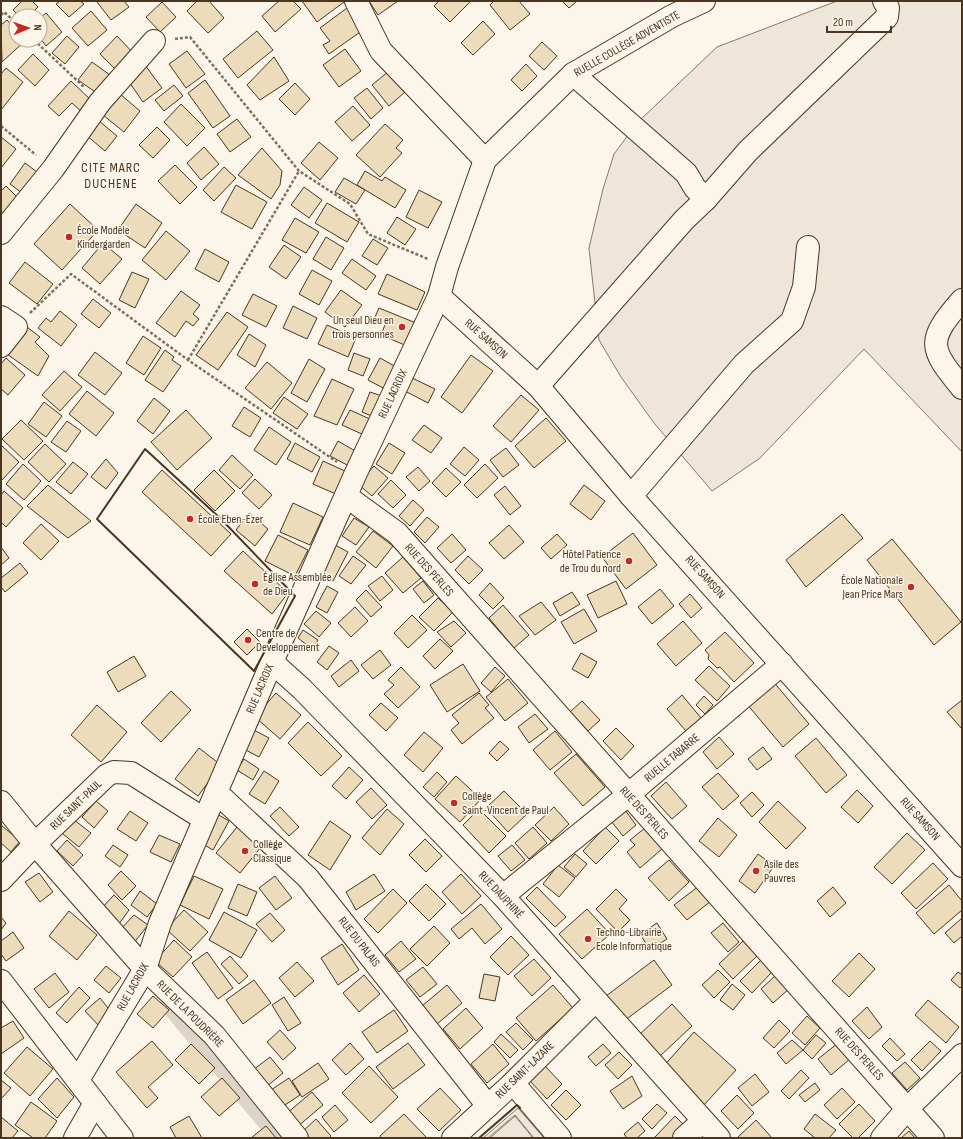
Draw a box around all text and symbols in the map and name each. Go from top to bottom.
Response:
north arrow [8,8,48,48]
street label: RUELLE COLLÈGE ADVENTISTE [571,8,683,80]
scale bar [827,8,891,34]
text: 20 m [833,15,853,30]
text: N [31,25,44,31]
district label: CITE MARC DUCHENE [81,159,141,192]
place label: École Modèle Kindergarden [77,223,130,252]
marker: École Modèle Kindergarden [64,232,74,242]
place label: Un seul Dieu en trois personnes [332,313,394,342]
street label: RUE SAMSON [461,316,511,362]
marker: Un seul Dieu en trois personnes [397,322,407,332]
street label: RUE LACROIX [375,366,411,421]
place label: École Eben-Ezer [198,512,264,527]
marker: École Eben-Ezer [185,514,195,524]
street label: RUE DES PERLES [401,540,457,600]
place label: Hôtel Patience de Trou du nord [560,547,621,576]
street label: RUE SAMSON [682,552,728,602]
marker: Hôtel Patience de Trou du nord [624,556,634,566]
place label: Église Assemblée de Dieu [263,570,332,599]
place label: École Nationale Jean Price Mars [841,573,903,602]
marker: Église Assemblée de Dieu [250,579,260,589]
marker: École Nationale Jean Price Mars [906,582,916,592]
place label: Centre de Developpement [256,626,320,655]
marker: Centre de Developpement [243,635,253,645]
street label: RUE LACROIX [243,661,278,716]
street label: RUELLE TABARRE [641,730,703,786]
street label: RUE SAINT-PAUL [47,776,105,833]
street label: RUE DES PERLES [616,783,672,843]
place label: Collège Saint-Vincent de Paul [462,789,549,818]
street label: RUE SAMSON [897,794,943,844]
marker: Collège Saint-Vincent de Paul [449,798,459,808]
place label: Collège Classique [253,837,291,866]
marker: Collège Classique [240,846,250,856]
place label: Asile des Pauvres [763,857,799,886]
marker: Asile des Pauvres [751,866,761,876]
street label: RUE DAUPHINÉ [475,868,527,922]
street label: RUE DU PALAIS [335,914,383,970]
place label: Techno-Librairie Ecole Informatique [596,925,672,954]
marker: Techno-Librairie Ecole Informatique [583,934,593,944]
street label: RUE LACROIX [114,960,153,1014]
street label: RUE DE LA POUDRIÈRE [153,977,227,1051]
street label: RUE DES PERLES [831,1024,887,1084]
street label: RUE SAINT-LAZARE [492,1038,558,1102]

